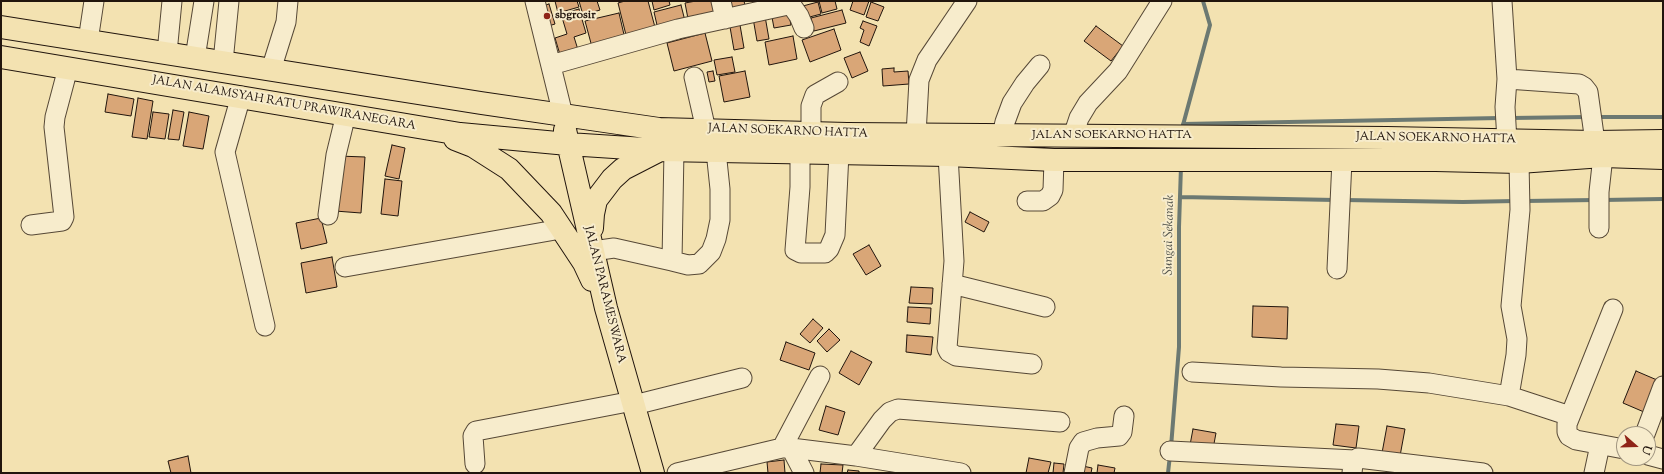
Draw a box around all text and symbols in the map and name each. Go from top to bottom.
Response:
place label: sbgrosir [555,9,596,23]
marker: sbgrosir [542,11,552,21]
street label: JALAN ALAMSYAH RATU PRAWIRANEGARA [151,74,417,134]
street label: JALAN SOEKARNO HATTA [708,122,868,142]
street label: JALAN SOEKARNO HATTA [1032,129,1192,143]
street label: JALAN SOEKARNO HATTA [1356,130,1516,148]
water label: Sungai Sekanak [1161,194,1179,276]
street label: JALAN PARAMESWARA [580,225,628,365]
north arrow [1616,426,1656,466]
text: U [1637,443,1655,457]

